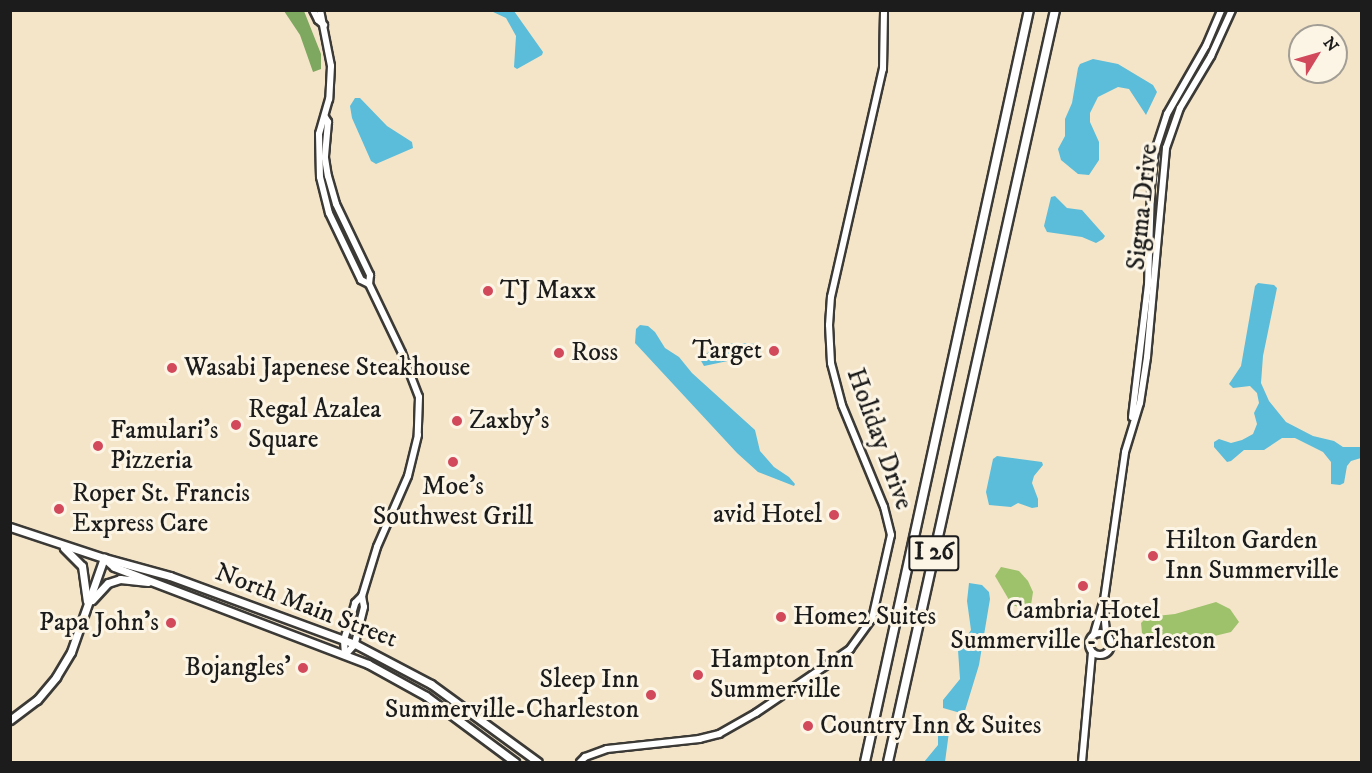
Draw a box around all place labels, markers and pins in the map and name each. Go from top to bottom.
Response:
place label: TJ Maxx [500,275,596,307]
marker: TJ Maxx [481,284,495,298]
place label: Target [692,335,762,367]
place label: Ross [571,337,618,369]
marker: Target [767,344,781,358]
marker: Ross [552,346,566,360]
place label: Wasabi Japenese Steakhouse [184,352,470,384]
marker: Wasabi Japenese Steakhouse [165,361,179,375]
place label: Regal Azalea Square [248,394,381,455]
place label: Zaxby's [469,405,549,437]
marker: Zaxby's [450,414,464,428]
place label: Famulari's Pizzeria [110,415,218,476]
marker: Regal Azalea Square [229,418,243,432]
marker: Famulari's Pizzeria [91,439,105,453]
marker: Moe's Southwest Grill [446,455,460,469]
place label: Moe's Southwest Grill [373,471,533,532]
place label: Roper St. Francis Express Care [72,478,250,540]
place label: avid Hotel [713,499,822,531]
marker: Roper St. Francis Express Care [50,500,68,518]
marker: avid Hotel [827,508,841,522]
place label: Hilton Garden Inn Summerville [1165,525,1339,586]
marker: Hilton Garden Inn Summerville [1146,549,1160,563]
marker: Cambria Hotel Summerville - Charleston [1076,579,1090,593]
place label: Cambria Hotel Summerville - Charleston [950,595,1216,656]
place label: Home2 Suites [793,601,936,633]
place label: Papa John's [39,607,159,639]
marker: Home2 Suites [774,610,788,624]
marker: Papa John's [164,616,178,630]
place label: Hampton Inn Summerville [710,644,853,706]
place label: Bojangles' [185,652,291,684]
marker: Bojangles' [296,661,310,675]
place label: Sleep Inn Summerville-Charleston [385,664,639,726]
marker: Hampton Inn Summerville [691,668,705,682]
marker: Sleep Inn Summerville-Charleston [644,688,658,702]
place label: Country Inn & Suites [820,710,1041,742]
marker: Country Inn & Suites [801,719,815,733]

